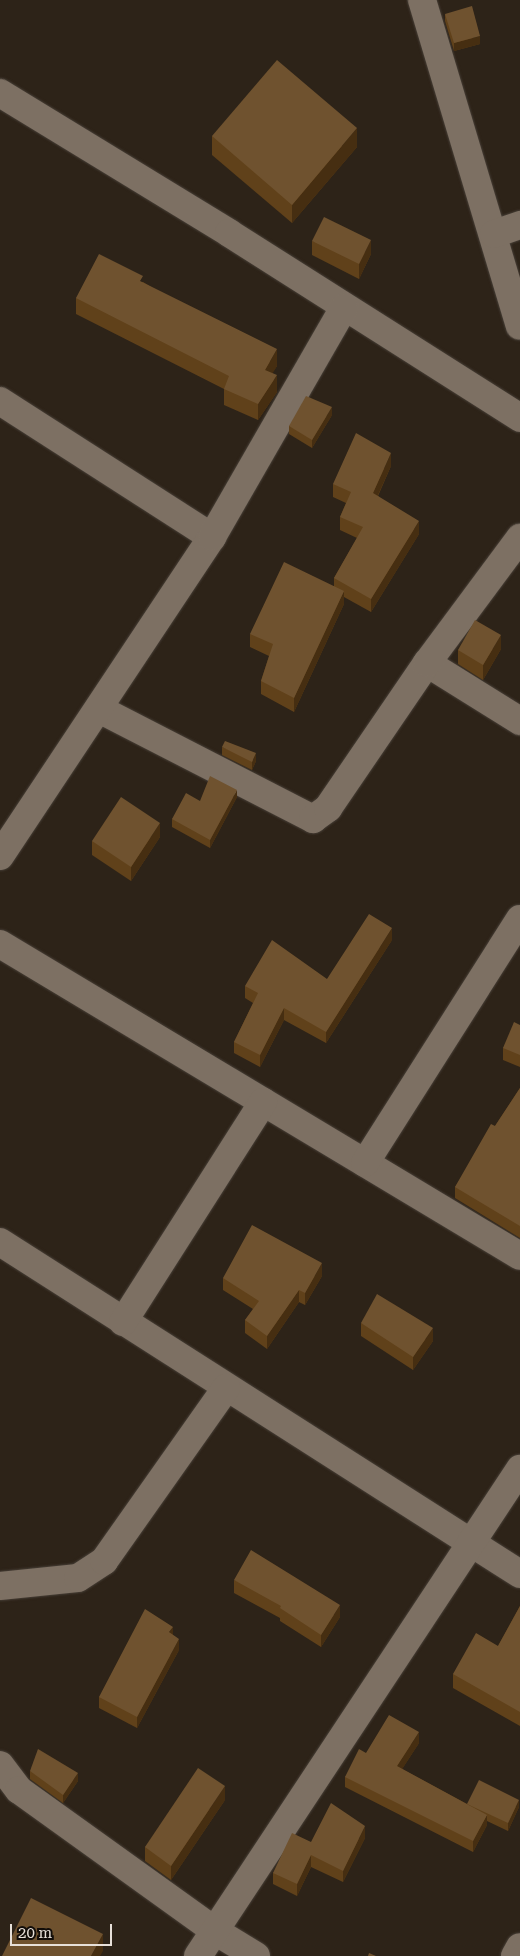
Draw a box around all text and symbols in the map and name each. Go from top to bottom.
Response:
scale bar [12,1914,115,1946]
text: 20 m [18,1924,52,1942]

